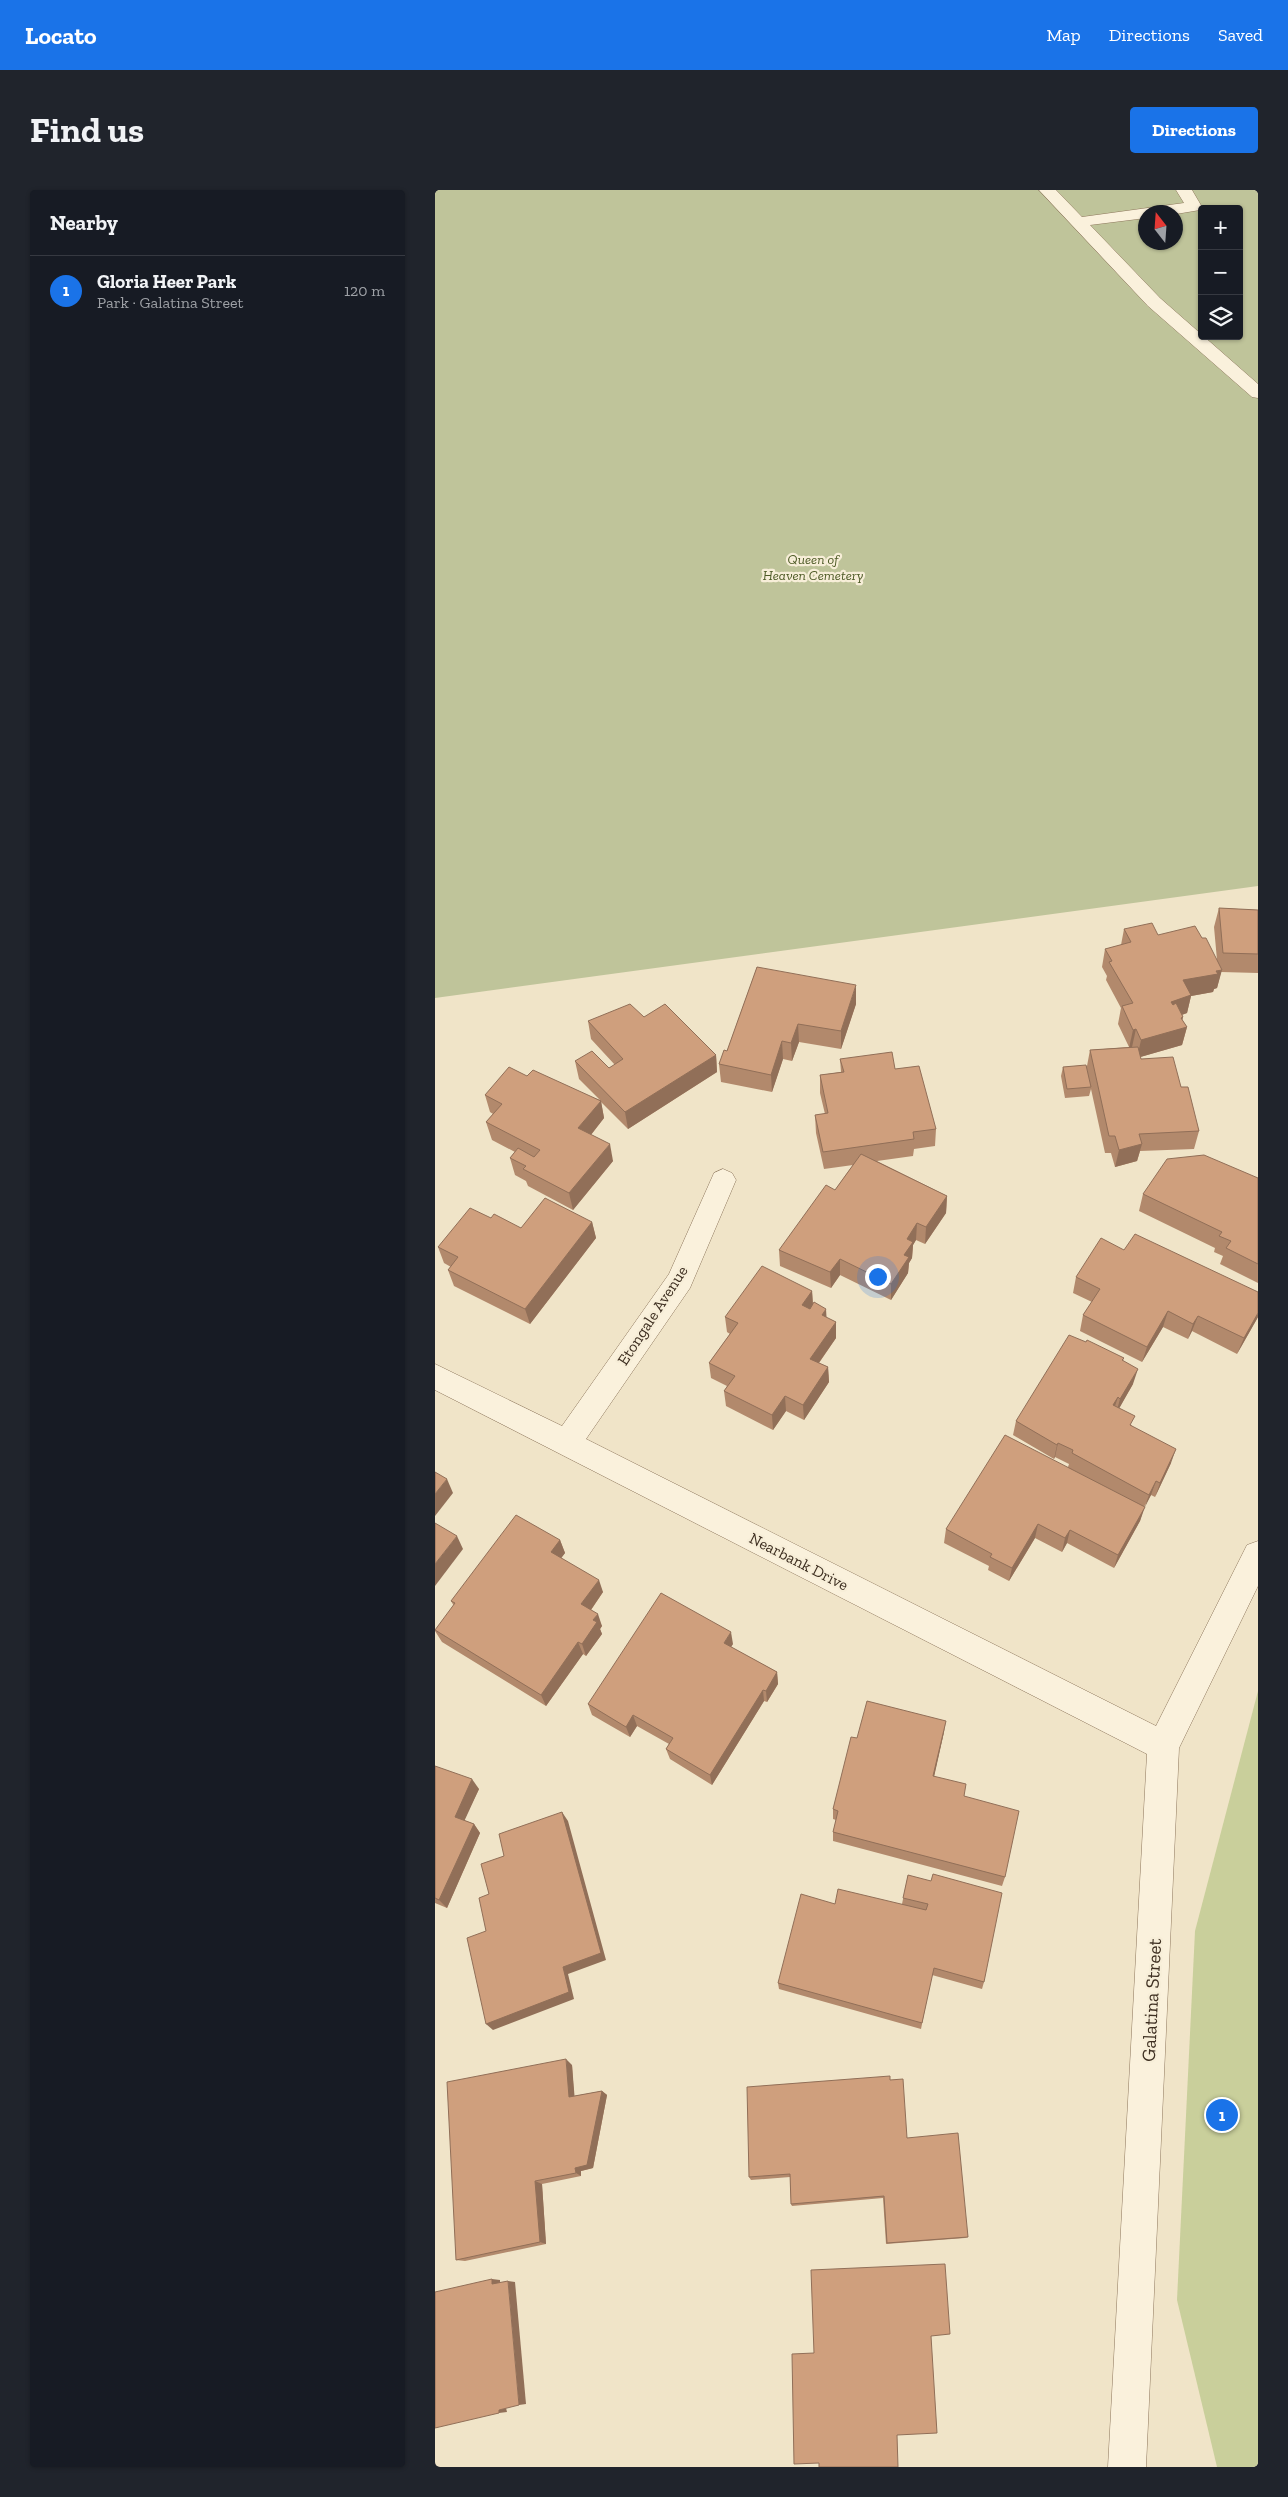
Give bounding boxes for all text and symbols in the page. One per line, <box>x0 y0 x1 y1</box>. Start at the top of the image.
text: Locato <box>25 21 97 50</box>
text: Map <box>1046 24 1081 46</box>
text: Directions <box>1109 24 1190 46</box>
text: Saved <box>1218 24 1263 46</box>
button: Directions <box>1130 107 1258 153</box>
text: Find us <box>30 109 144 151</box>
north arrow <box>1138 205 1183 250</box>
map controls <box>1198 205 1243 340</box>
button: + <box>1198 205 1243 250</box>
text: Nearby <box>50 210 118 235</box>
button: − <box>1198 250 1243 295</box>
text: Gloria Heer Park <box>97 270 236 293</box>
text: 1 <box>63 281 69 300</box>
text: 120 m <box>344 281 385 300</box>
text: Park · Galatina Street <box>97 293 243 312</box>
button: layers <box>1198 295 1243 340</box>
park label: Queen of Heaven Cemetery <box>763 551 864 584</box>
street label: Etongale Avenue <box>613 1262 692 1369</box>
your location <box>865 1264 891 1290</box>
street label: Nearbank Drive <box>746 1528 851 1595</box>
street label: Galatina Street <box>1137 1938 1166 2062</box>
pin: 1 <box>1206 2096 1238 2134</box>

